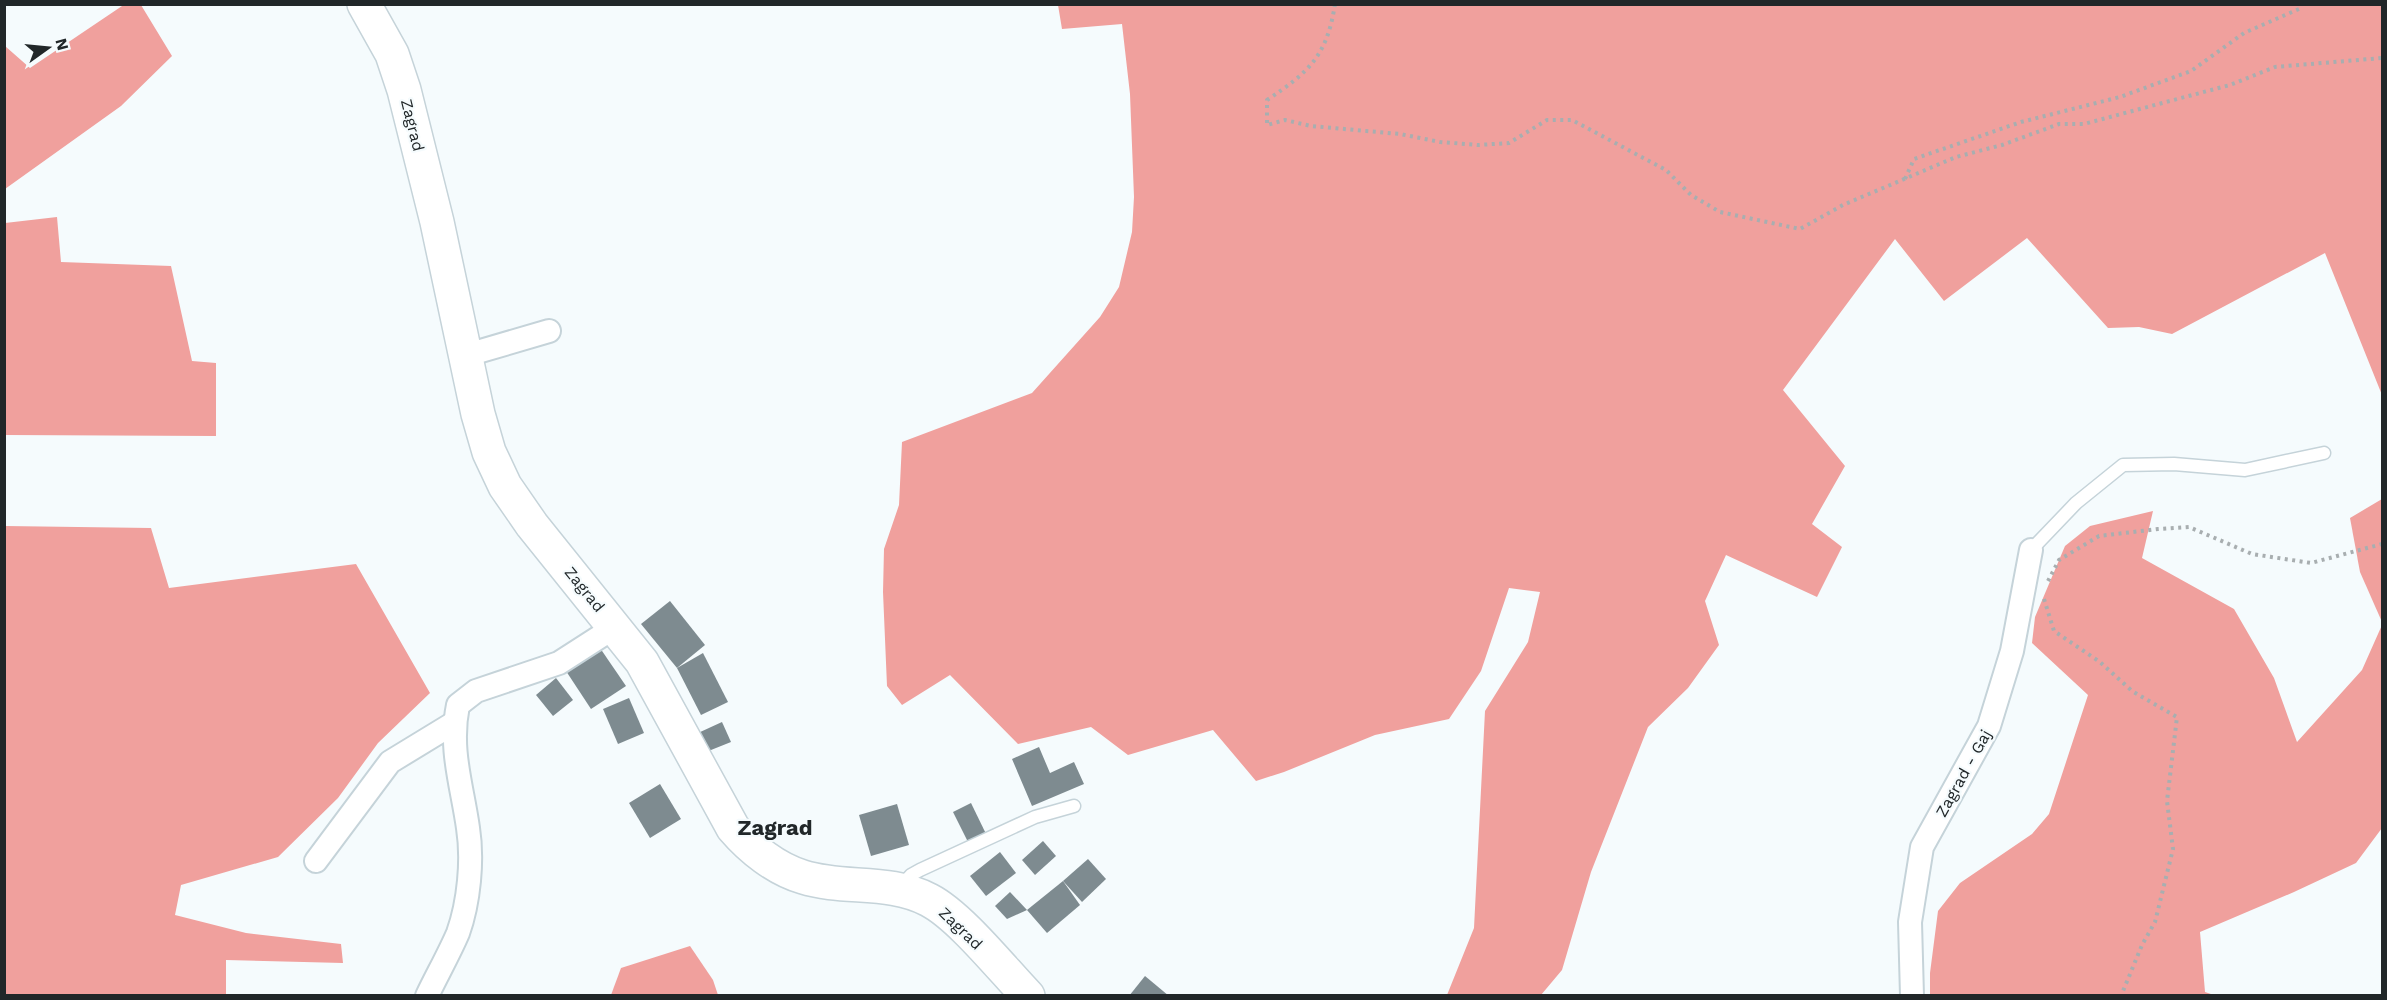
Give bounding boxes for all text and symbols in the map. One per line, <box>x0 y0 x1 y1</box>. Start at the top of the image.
north arrow <box>18 18 78 78</box>
text: N <box>51 36 73 52</box>
street label: Zagrad <box>397 97 428 153</box>
street label: Zagrad <box>561 563 609 616</box>
street label: Zagrad - Gaj <box>1932 726 1995 820</box>
district label: Zagrad <box>738 815 812 840</box>
street label: Zagrad <box>935 903 986 954</box>

